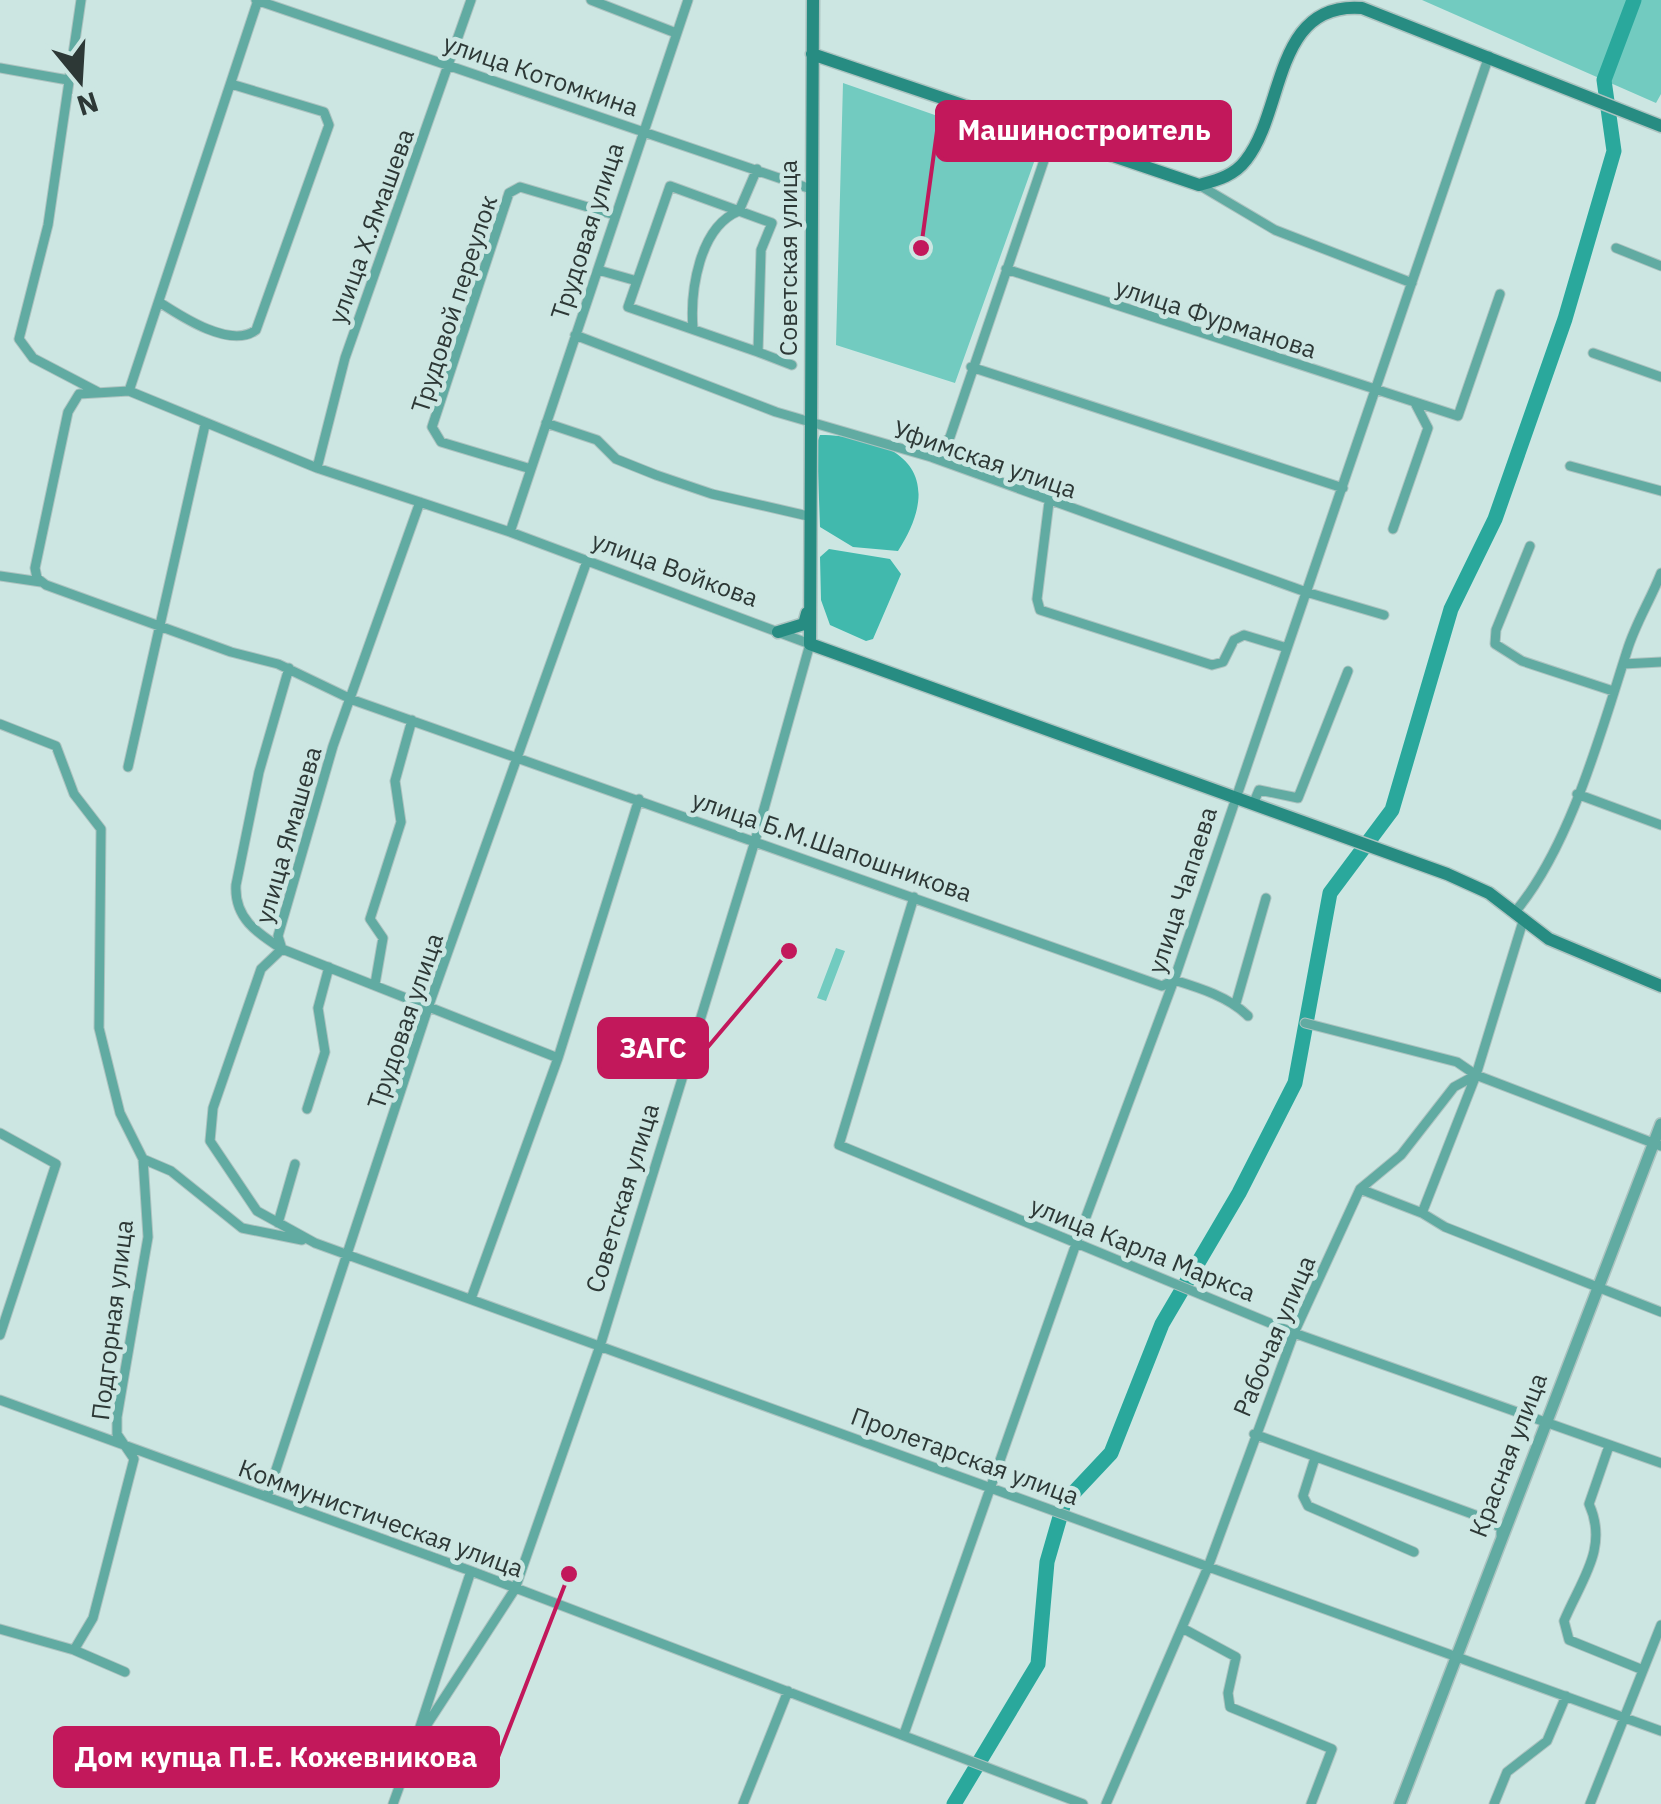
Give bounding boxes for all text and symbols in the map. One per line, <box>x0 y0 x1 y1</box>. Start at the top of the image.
street label: улица Котомкина <box>439 26 643 123</box>
north arrow <box>30 30 130 130</box>
text: N <box>73 84 103 125</box>
callout: Машиностроитель <box>937 102 1230 160</box>
text: Машиностроитель <box>957 111 1211 148</box>
street label: улица Х.Ямашева <box>320 124 421 328</box>
street label: Трудовая улица <box>542 138 631 324</box>
street label: Советская улица <box>771 160 804 356</box>
street label: Трудовой переулок <box>403 191 504 417</box>
street label: улица Фурманова <box>1111 269 1321 366</box>
street label: Уфимская улица <box>889 412 1081 505</box>
street label: улица Войкова <box>587 523 763 614</box>
street label: улица Ямашева <box>246 742 329 927</box>
street label: улица Б.М.Шапошникова <box>688 782 977 909</box>
street label: улица Чапаева <box>1139 802 1224 977</box>
street label: Трудовая улица <box>359 928 450 1113</box>
callout: ЗАГС <box>599 1019 707 1077</box>
text: ЗАГС <box>619 1029 687 1066</box>
street label: Советская улица <box>577 1099 666 1297</box>
street label: улица Карла Маркса <box>1026 1188 1261 1309</box>
street label: Подгорная улица <box>83 1218 140 1422</box>
street label: Рабочая улица <box>1225 1250 1322 1421</box>
street label: Красная улица <box>1461 1368 1554 1542</box>
street label: Пролетарская улица <box>847 1399 1084 1512</box>
street label: Коммунистическая улица <box>234 1451 528 1584</box>
callout: Дом купца П.Е. Кожевникова <box>55 1728 498 1786</box>
text: Дом купца П.Е. Кожевникова <box>75 1738 477 1775</box>

